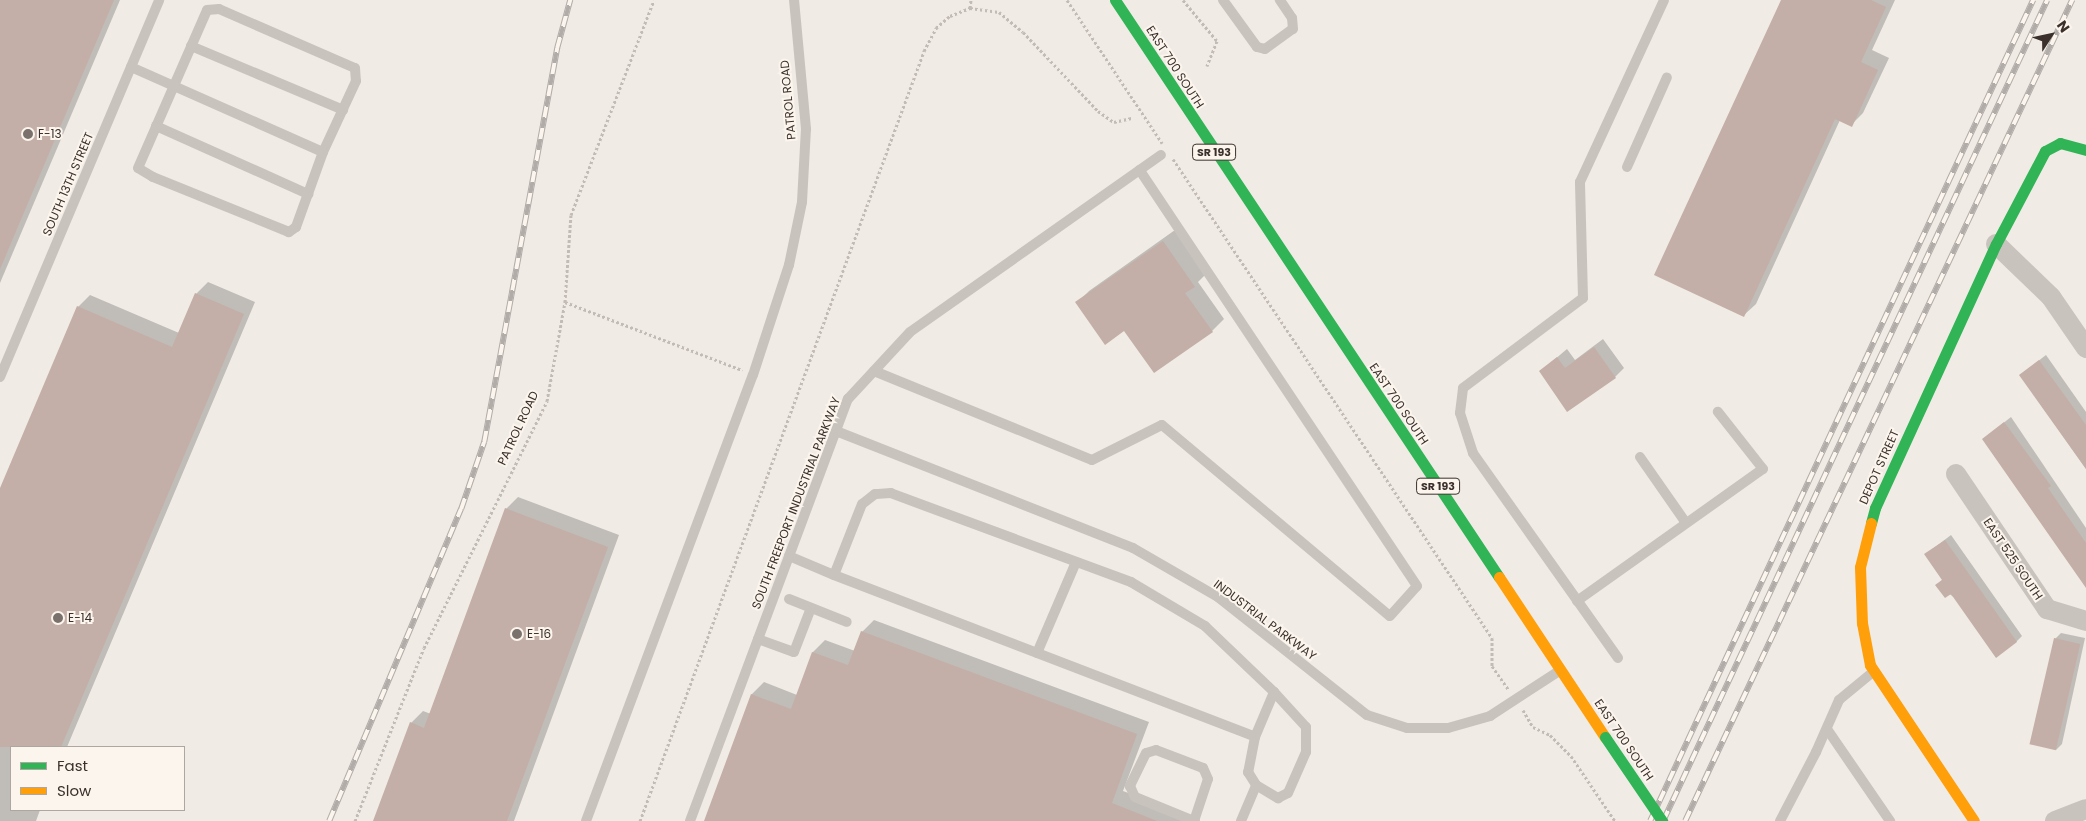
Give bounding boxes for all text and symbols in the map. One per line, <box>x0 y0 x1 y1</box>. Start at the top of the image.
north arrow <box>2026 10 2076 60</box>
text: N <box>2052 16 2074 36</box>
street label: EAST 700 SOUTH <box>1143 23 1207 111</box>
street label: PATROL ROAD <box>777 60 799 140</box>
place label: F-13 <box>38 127 62 141</box>
marker: F-13 <box>22 128 34 140</box>
street label: SOUTH 13TH STREET <box>40 130 96 238</box>
road number: SR 193 <box>1192 144 1236 160</box>
street label: EAST 700 SOUTH <box>1366 361 1432 447</box>
street label: PATROL ROAD <box>495 389 541 467</box>
street label: SOUTH FREEPORT INDUSTRIAL PARKWAY <box>749 395 843 611</box>
street label: DEPOT STREET <box>1856 427 1902 507</box>
road number: SR 193 <box>1416 478 1460 494</box>
street label: EAST 525 SOUTH <box>1980 515 2046 603</box>
street label: INDUSTRIAL PARKWAY <box>1211 577 1319 663</box>
place label: E-14 <box>68 611 92 625</box>
marker: E-14 <box>52 612 64 624</box>
place label: E-16 <box>527 627 551 641</box>
marker: E-16 <box>511 628 523 640</box>
street label: EAST 700 SOUTH <box>1591 697 1657 783</box>
legend <box>10 746 185 811</box>
text: Fast <box>57 755 88 776</box>
text: Slow <box>57 780 91 801</box>

